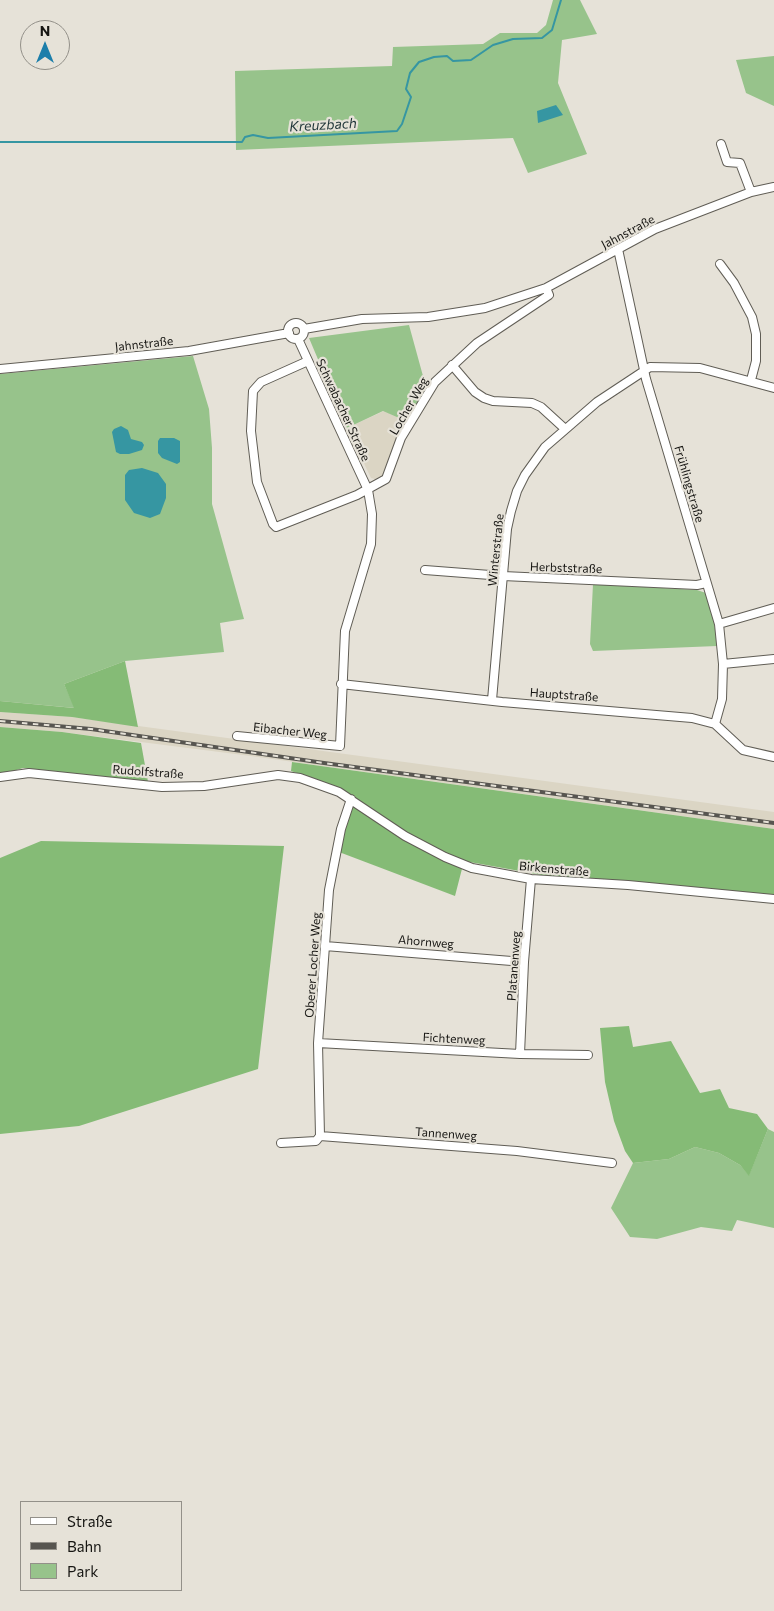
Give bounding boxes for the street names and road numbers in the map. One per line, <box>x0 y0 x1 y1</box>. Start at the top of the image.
street label: Jahnstraße <box>599 212 657 252</box>
street label: Jahnstraße <box>114 334 174 354</box>
street label: Schwabacher Straße <box>313 356 373 464</box>
street label: Locher Weg <box>387 374 431 438</box>
street label: Frühlingstraße <box>671 444 707 524</box>
street label: Winterstraße <box>485 513 507 587</box>
street label: Herbststraße <box>530 560 602 576</box>
street label: Hauptstraße <box>529 685 599 705</box>
street label: Eibacher Weg <box>252 720 328 742</box>
street label: Rudolfstraße <box>112 762 184 782</box>
street label: Birkenstraße <box>519 859 589 879</box>
street label: Oberer Locher Weg <box>302 912 324 1018</box>
street label: Platanenweg <box>504 930 524 1002</box>
street label: Ahornweg <box>397 932 455 952</box>
street label: Fichtenweg <box>422 1030 486 1048</box>
street label: Tannenweg <box>415 1125 477 1143</box>

